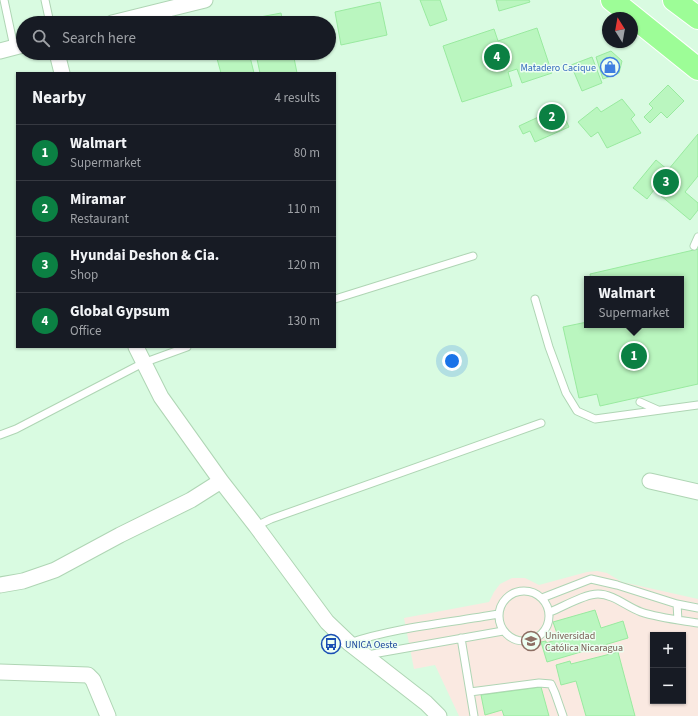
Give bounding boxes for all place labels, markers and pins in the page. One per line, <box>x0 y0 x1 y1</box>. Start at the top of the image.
pin: 4 <box>484 42 510 72</box>
shop icon: Matadero Cacique <box>599 56 621 78</box>
place label: Matadero Cacique <box>521 61 596 75</box>
pin: 2 <box>539 102 565 132</box>
pin: 3 <box>653 167 679 197</box>
pin: 1 <box>621 341 647 371</box>
place label: Universidad Católica Nicaragua <box>545 629 623 655</box>
school or university icon: Universidad Católica Nicaragua <box>520 630 542 652</box>
bus stop icon: UNICA Oeste <box>320 633 342 655</box>
place label: UNICA Oeste <box>345 638 398 652</box>

